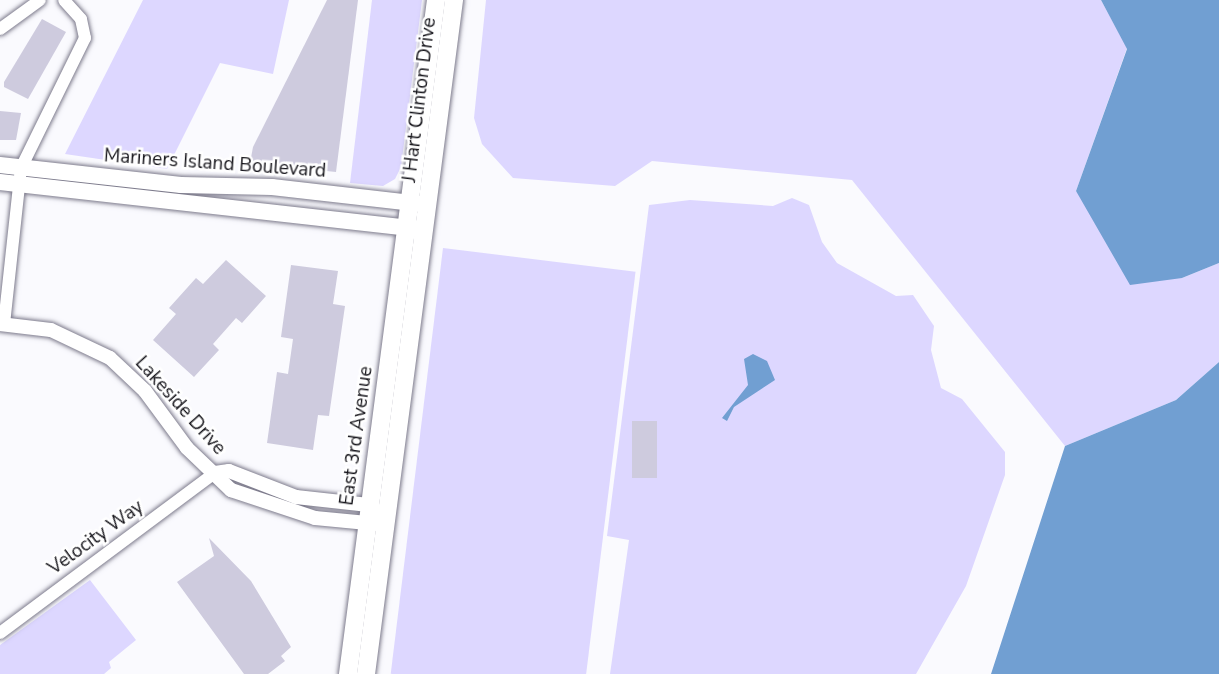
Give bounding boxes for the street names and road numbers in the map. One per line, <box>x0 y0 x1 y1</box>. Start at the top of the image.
street label: J Hart Clinton Drive <box>399 16 441 184</box>
street label: Mariners Island Boulevard <box>103 145 327 183</box>
street label: Lakeside Drive <box>130 352 230 460</box>
street label: East 3rd Avenue <box>336 365 378 507</box>
street label: Velocity Way <box>44 496 148 580</box>

